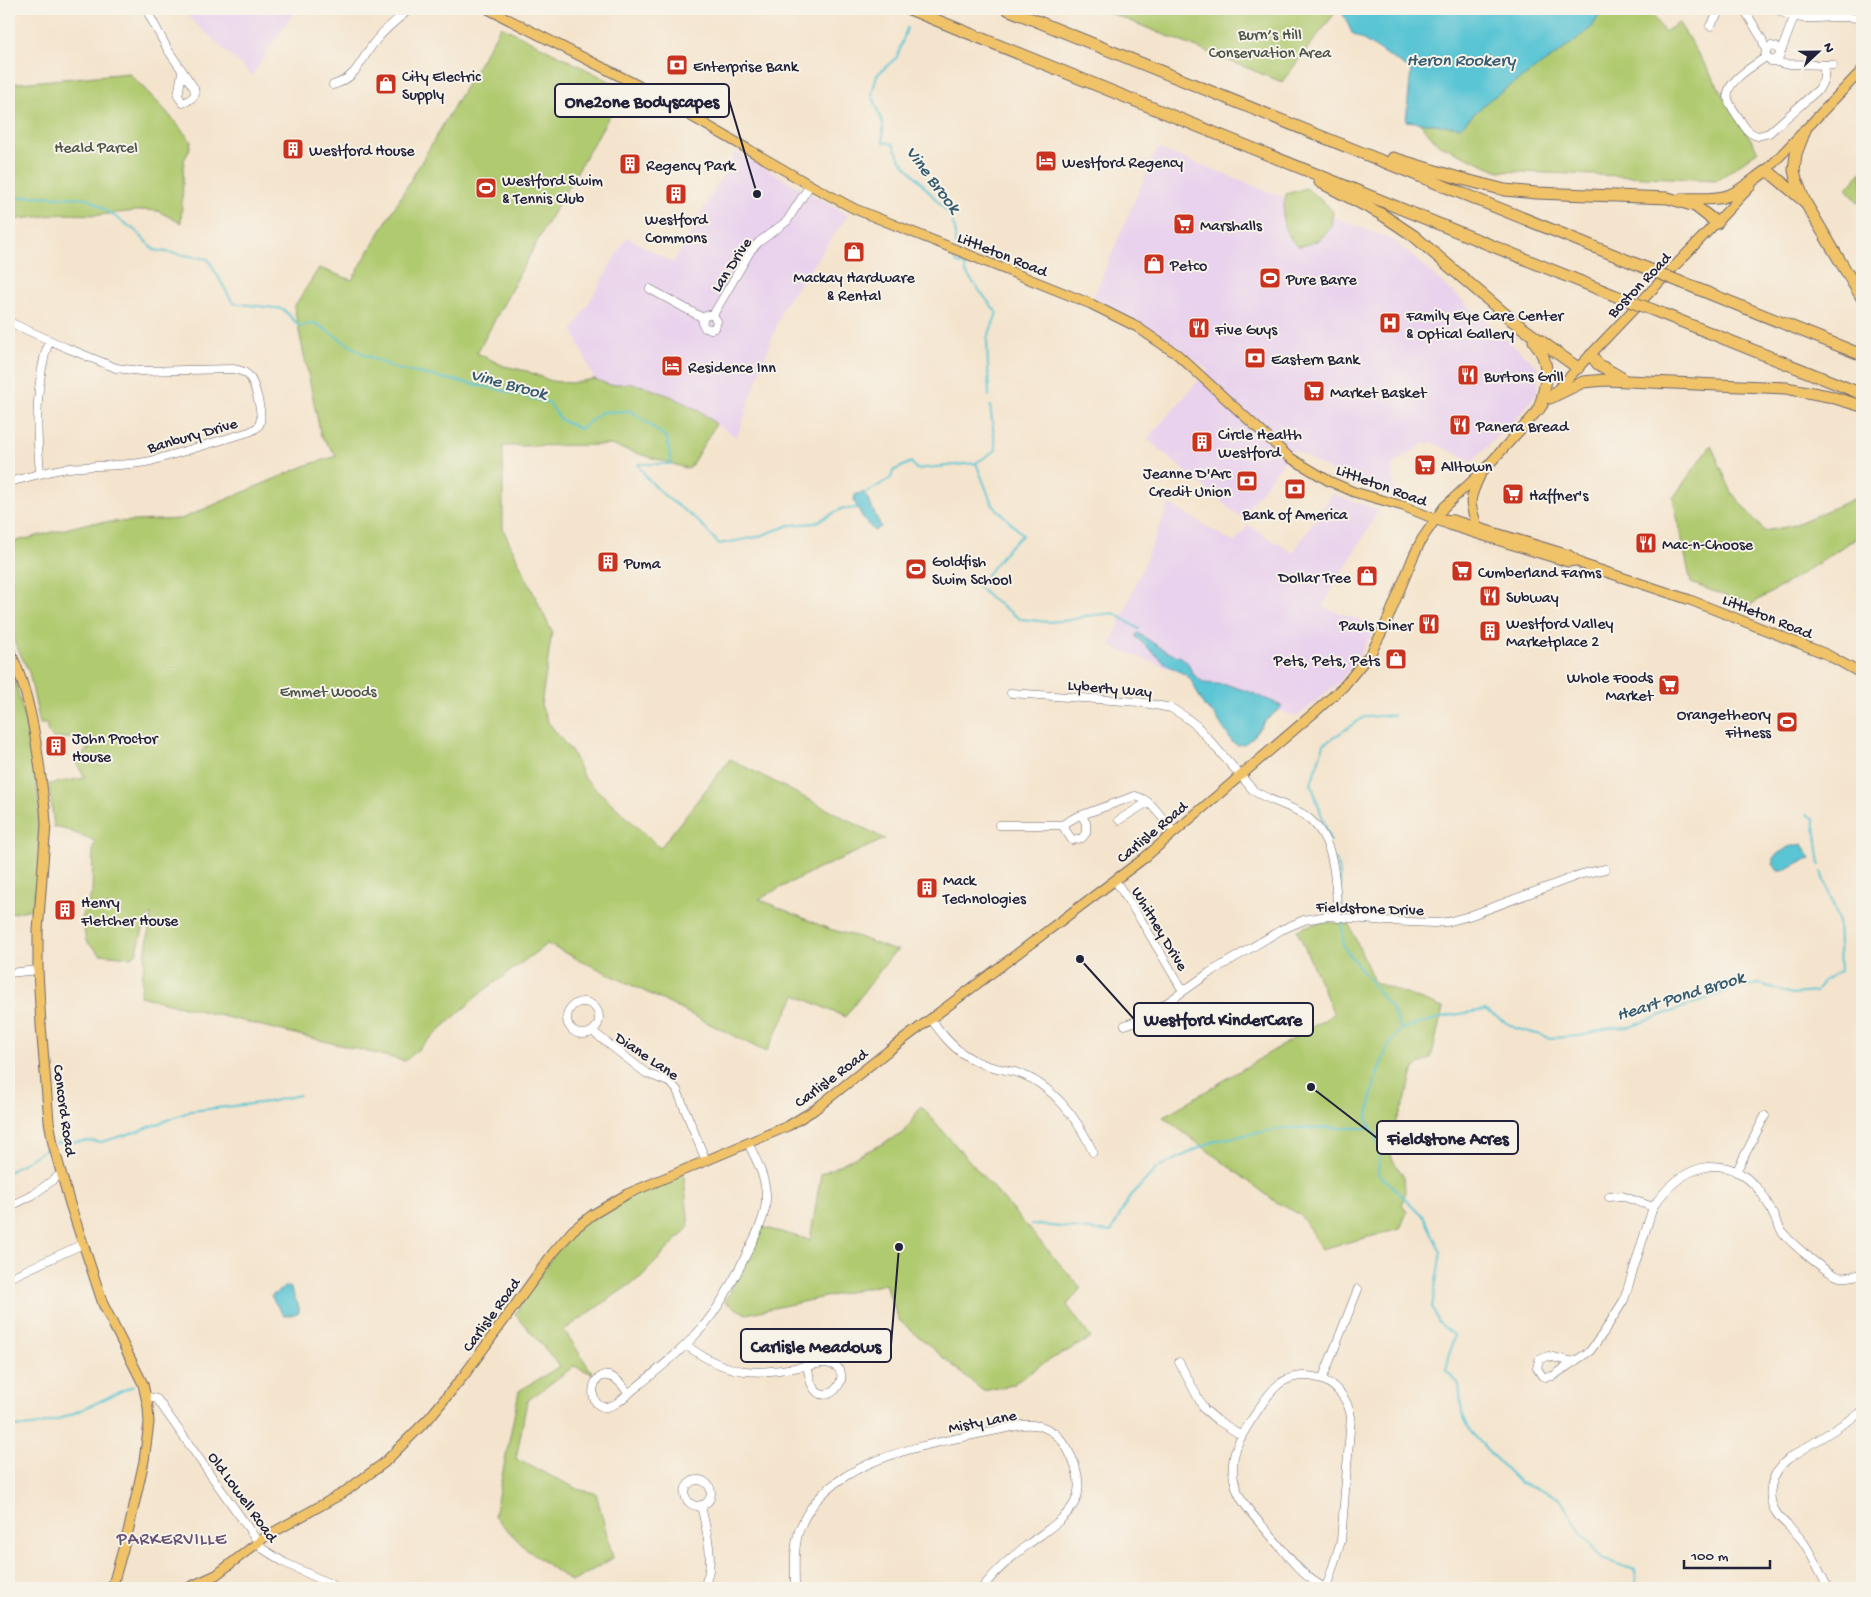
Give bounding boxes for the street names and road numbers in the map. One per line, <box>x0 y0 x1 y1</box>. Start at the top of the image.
street label: Littleton Road <box>954 230 1051 284</box>
street label: Lan Drive <box>708 235 758 297</box>
street label: Boston Road <box>1604 249 1677 324</box>
street label: Banbury Drive <box>145 415 241 460</box>
street label: Littleton Road <box>1333 462 1430 513</box>
street label: Littleton Road <box>1719 592 1816 646</box>
street label: Lyberty Way <box>1067 677 1153 704</box>
street label: Carlisle Road <box>1114 798 1194 869</box>
street label: Whitney Drive <box>1125 884 1191 976</box>
street label: Fieldstone Drive <box>1315 899 1425 922</box>
street label: Diane Lane <box>610 1029 682 1087</box>
street label: Carlisle Road <box>792 1045 874 1113</box>
street label: Concord Road <box>47 1064 79 1159</box>
street label: Carlisle Road <box>460 1274 527 1357</box>
street label: Misty Lane <box>947 1407 1019 1439</box>
street label: Old Lowell Road <box>202 1449 281 1548</box>

